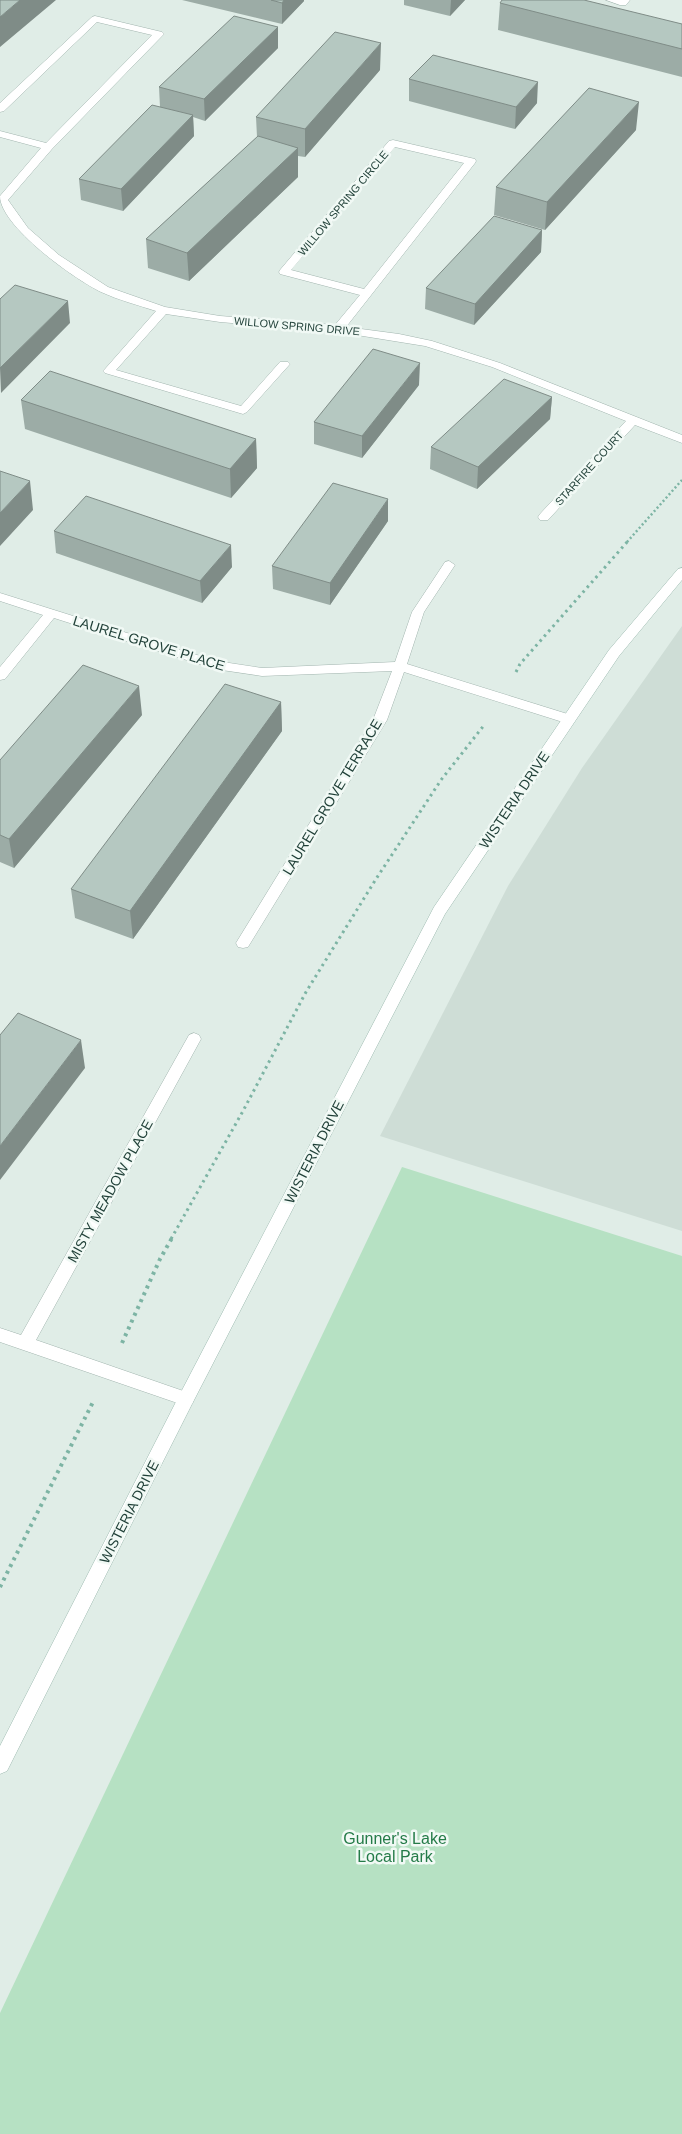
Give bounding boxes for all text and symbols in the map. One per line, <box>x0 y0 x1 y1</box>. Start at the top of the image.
street label: WILLOW SPRING CIRCLE <box>296 148 390 258</box>
street label: WILLOW SPRING DRIVE <box>233 315 361 337</box>
street label: STARFIRE COURT <box>553 428 626 508</box>
street label: LAUREL GROVE PLACE <box>71 612 227 674</box>
street label: LAUREL GROVE TERRACE <box>279 716 385 878</box>
street label: WISTERIA DRIVE <box>476 748 552 852</box>
street label: WISTERIA DRIVE <box>281 1098 347 1206</box>
street label: MISTY MEADOW PLACE <box>64 1117 156 1265</box>
street label: WISTERIA DRIVE <box>96 1458 162 1566</box>
park label: Gunner's Lake Local Park <box>343 1830 447 1865</box>

